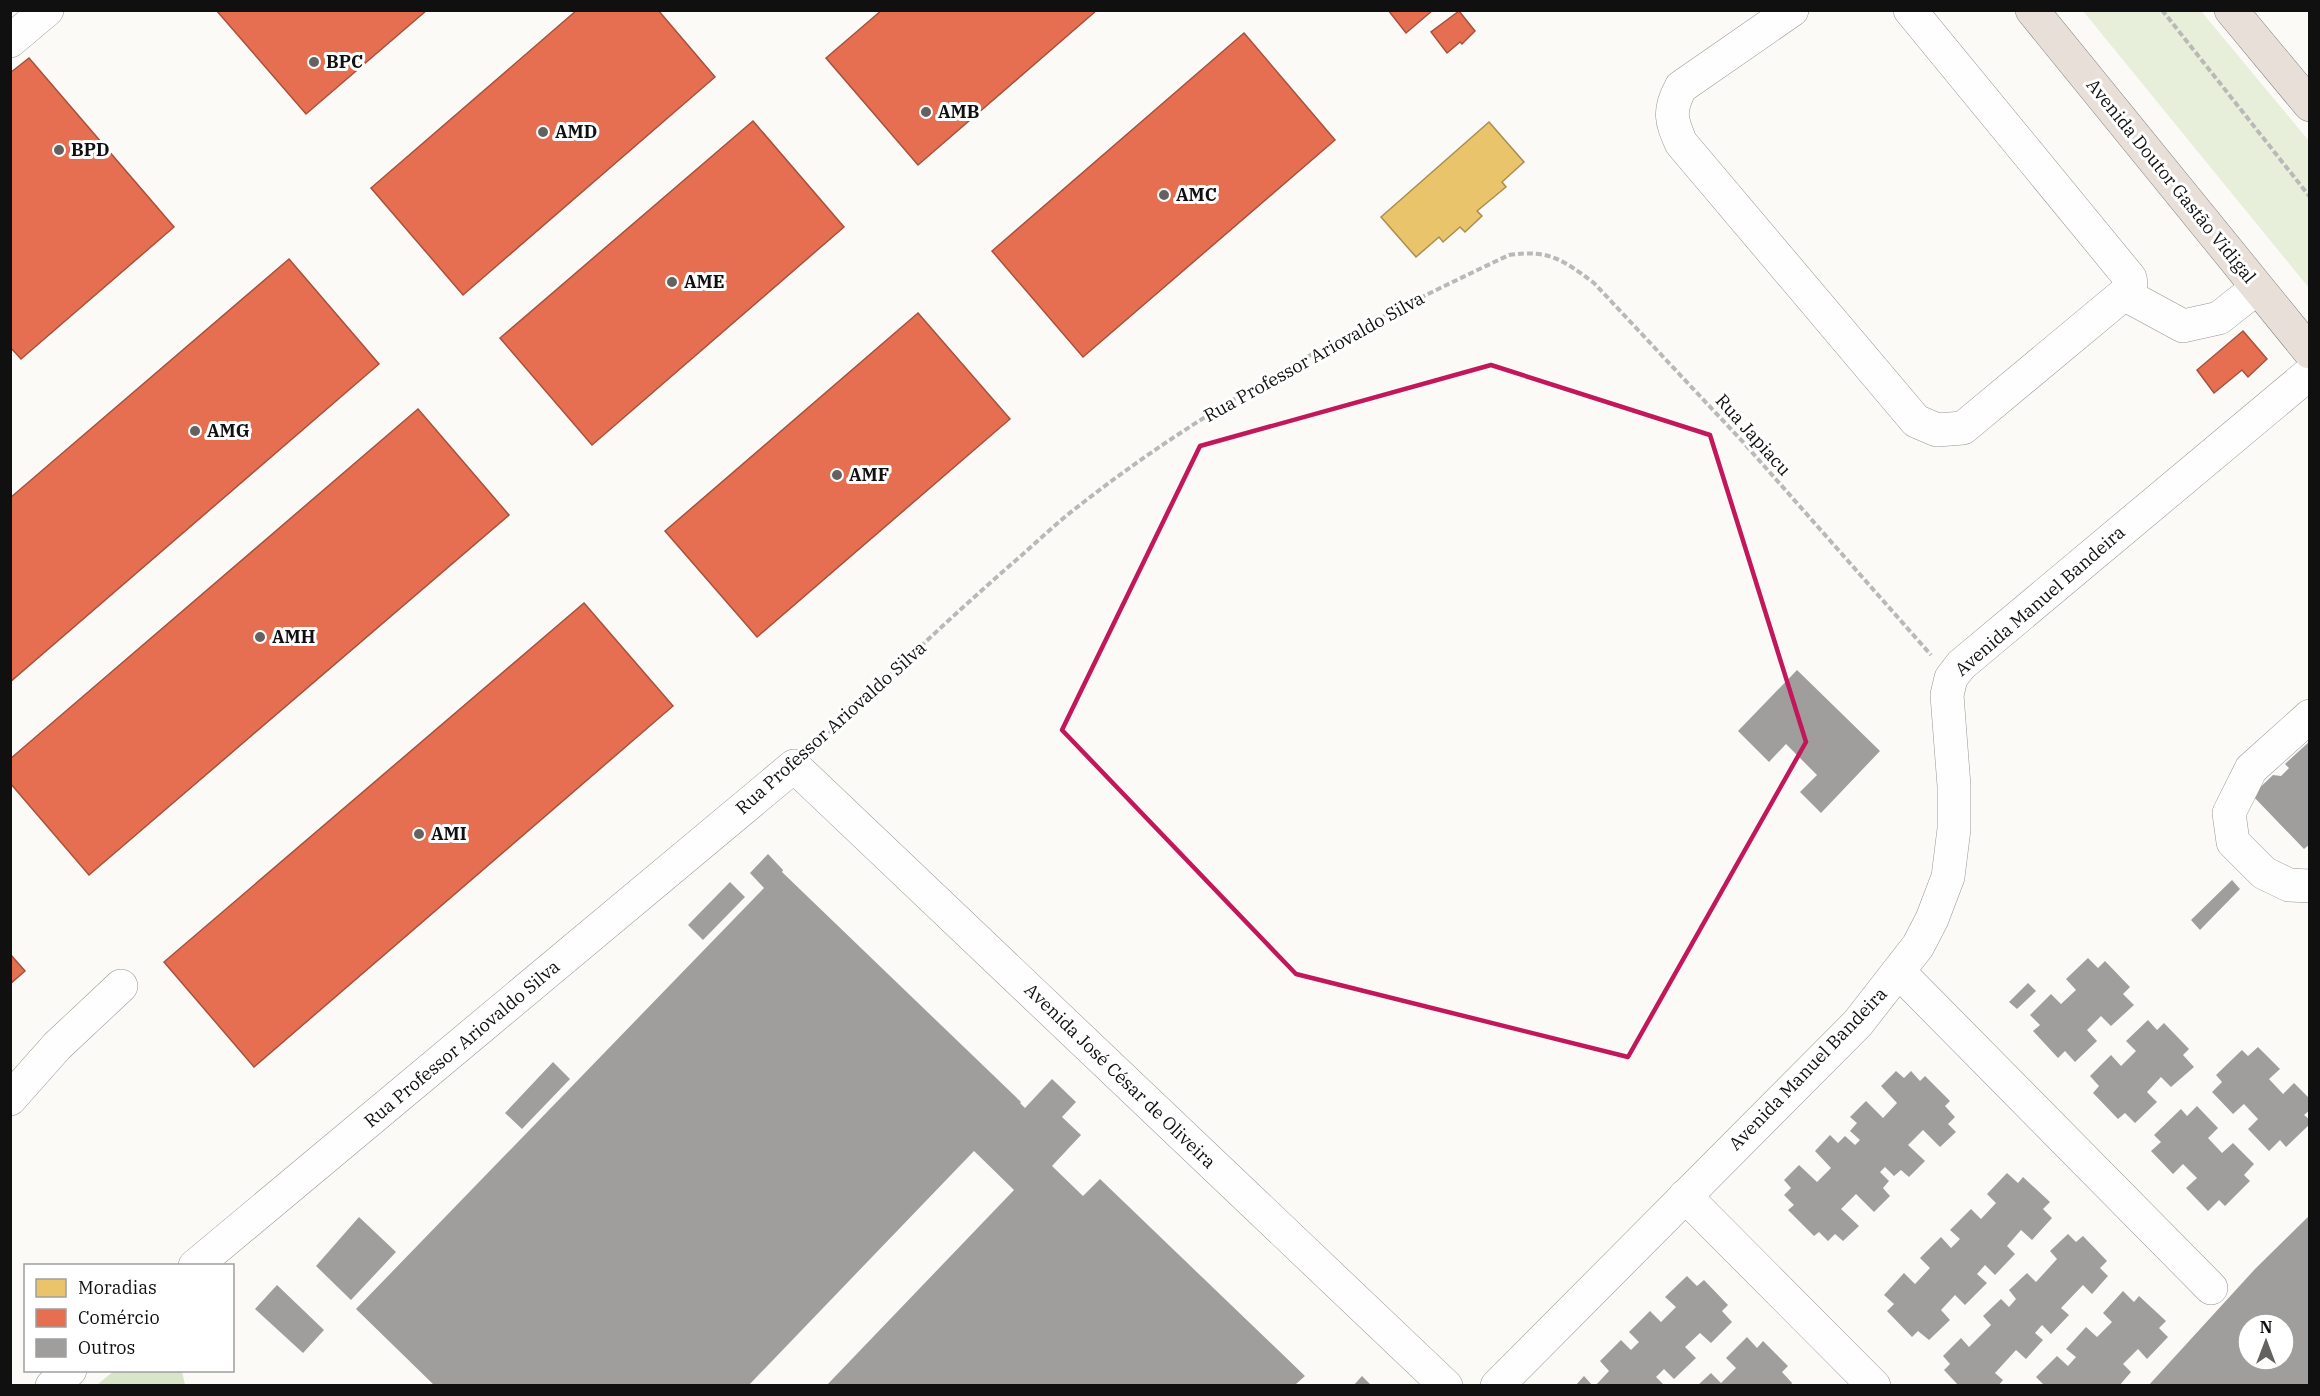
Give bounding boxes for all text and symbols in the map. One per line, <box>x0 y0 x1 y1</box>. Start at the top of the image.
place label: BPC <box>326 50 363 73</box>
marker: BPC <box>307 55 321 69</box>
street label: Avenida Doutor Gastão Vidigal <box>2082 74 2261 288</box>
place label: AMB <box>938 100 979 123</box>
marker: AMB <box>919 105 933 119</box>
place label: AMD <box>555 120 597 143</box>
marker: AMD <box>536 125 550 139</box>
place label: BPD <box>71 138 110 161</box>
marker: BPD <box>52 143 66 157</box>
place label: AMC <box>1176 183 1217 206</box>
marker: AMC <box>1157 188 1171 202</box>
place label: AME <box>684 270 725 293</box>
marker: AME <box>665 275 679 289</box>
street label: Rua Professor Ariovaldo Silva <box>1200 286 1428 427</box>
street label: Rua Japiacu <box>1711 389 1796 480</box>
place label: AMG <box>207 419 250 442</box>
marker: AMG <box>188 424 202 438</box>
place label: AMF <box>849 463 889 486</box>
marker: AMF <box>830 468 844 482</box>
street label: Avenida Manuel Bandeira <box>1950 520 2130 681</box>
place label: AMH <box>272 625 315 648</box>
marker: AMH <box>253 630 267 644</box>
street label: Rua Professor Ariovaldo Silva <box>731 636 931 819</box>
place label: AMI <box>431 822 467 845</box>
marker: AMI <box>412 827 426 841</box>
street label: Rua Professor Ariovaldo Silva <box>359 955 564 1132</box>
street label: Avenida José César de Oliveira <box>1020 978 1221 1173</box>
street label: Avenida Manuel Bandeira <box>1724 982 1892 1155</box>
legend <box>24 1264 234 1372</box>
text: Moradias <box>78 1276 157 1299</box>
text: Comércio <box>78 1306 160 1329</box>
north arrow <box>2236 1312 2296 1372</box>
text: N <box>2260 1317 2272 1337</box>
text: Outros <box>78 1336 135 1359</box>

